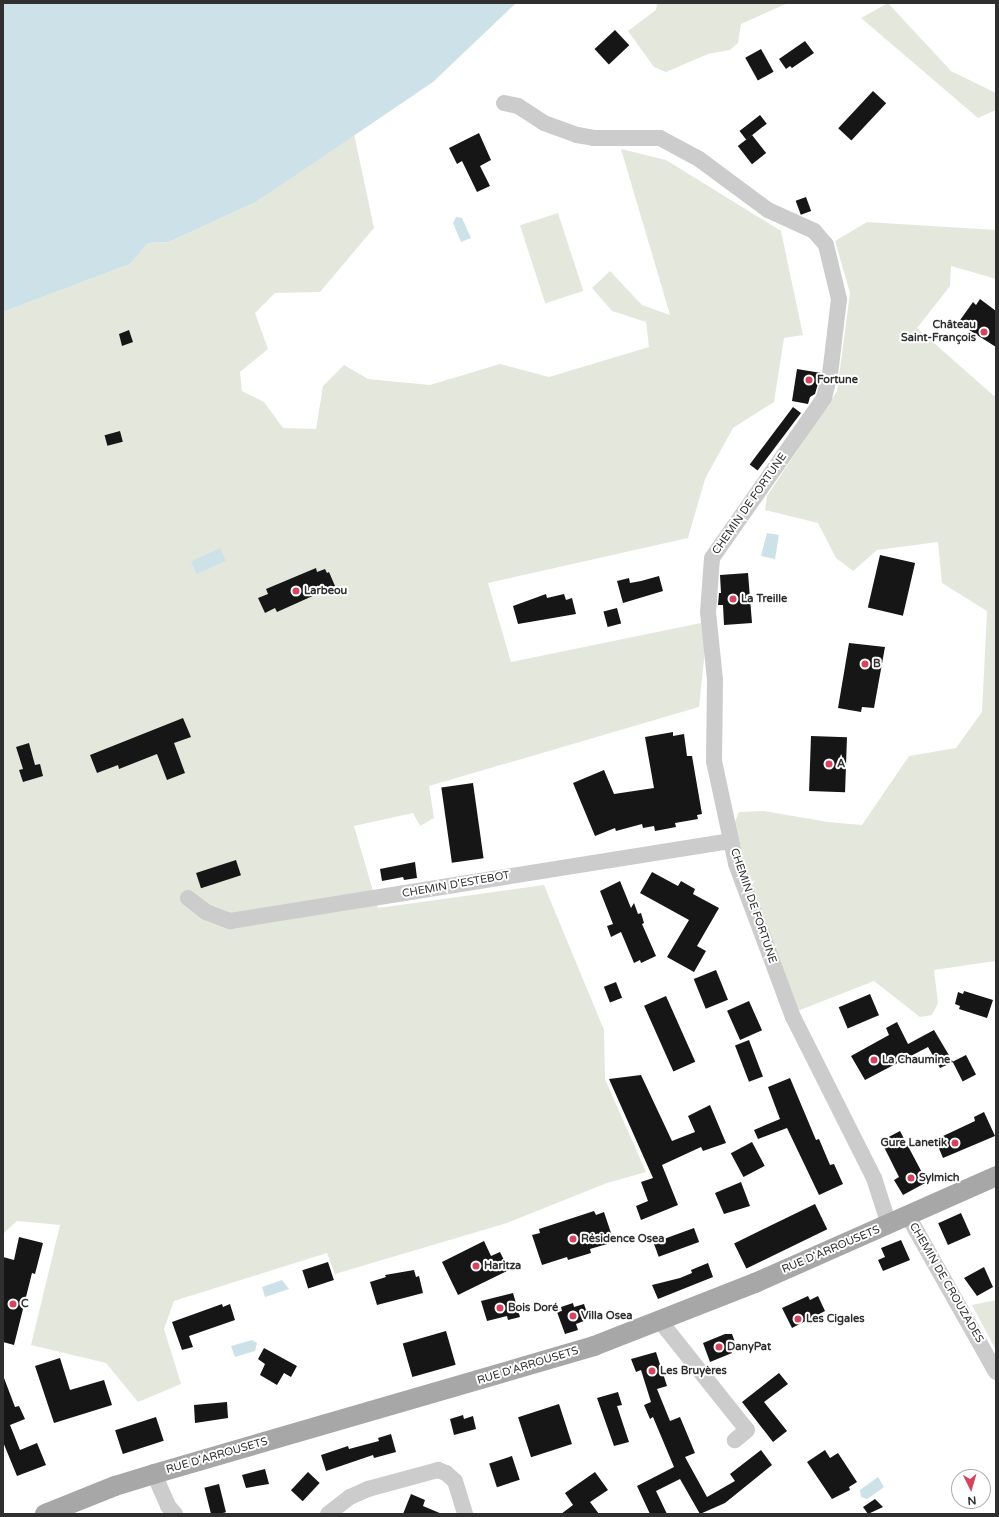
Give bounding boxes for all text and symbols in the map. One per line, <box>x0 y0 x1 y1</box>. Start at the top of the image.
place label: Château Saint-François <box>901 319 976 345</box>
marker: Château Saint-François <box>979 327 989 337</box>
place label: Fortune <box>817 373 858 387</box>
marker: Fortune <box>804 375 814 385</box>
street label: CHEMIN DE FORTUNE <box>710 451 790 557</box>
place label: Larbeou <box>304 584 347 598</box>
marker: Larbeou <box>291 586 301 596</box>
place label: La Treille <box>741 592 787 606</box>
marker: La Treille <box>728 594 738 604</box>
place label: B <box>873 657 881 671</box>
marker: B <box>860 659 870 669</box>
place label: A <box>837 757 845 771</box>
marker: A <box>824 759 834 769</box>
street label: CHEMIN DE FORTUNE <box>727 847 779 965</box>
street label: CHEMIN D'ESTEBOT <box>401 869 511 901</box>
place label: La Chaumine <box>882 1053 950 1067</box>
marker: La Chaumine <box>869 1055 879 1065</box>
place label: Gure Lanetik <box>880 1136 947 1150</box>
marker: Gure Lanetik <box>950 1138 960 1148</box>
place label: Sylmich <box>919 1171 959 1185</box>
marker: Sylmich <box>906 1173 916 1183</box>
street label: CHEMIN DE CROUZADES <box>906 1221 986 1345</box>
street label: RUE D'ARROUSETS <box>780 1223 882 1277</box>
place label: Résidence Osea <box>581 1232 664 1246</box>
marker: Résidence Osea <box>568 1234 578 1244</box>
place label: Haritza <box>484 1259 521 1273</box>
marker: Haritza <box>471 1261 481 1271</box>
place label: C <box>21 1297 29 1311</box>
marker: C <box>8 1299 18 1309</box>
place label: Bois Doré <box>508 1301 558 1315</box>
marker: Bois Doré <box>495 1303 505 1313</box>
place label: Villa Osea <box>581 1309 632 1323</box>
marker: Villa Osea <box>568 1311 578 1321</box>
place label: Les Cigales <box>806 1312 864 1326</box>
marker: Les Cigales <box>793 1314 803 1324</box>
place label: DanyPat <box>727 1340 771 1354</box>
marker: DanyPat <box>714 1342 724 1352</box>
street label: RUE D'ARROUSETS <box>476 1344 580 1388</box>
place label: Les Bruyères <box>660 1364 727 1378</box>
marker: Les Bruyères <box>647 1366 657 1376</box>
street label: RUE D'ARROUSETS <box>165 1435 269 1477</box>
north arrow <box>951 1469 991 1509</box>
text: N <box>967 1494 977 1507</box>

